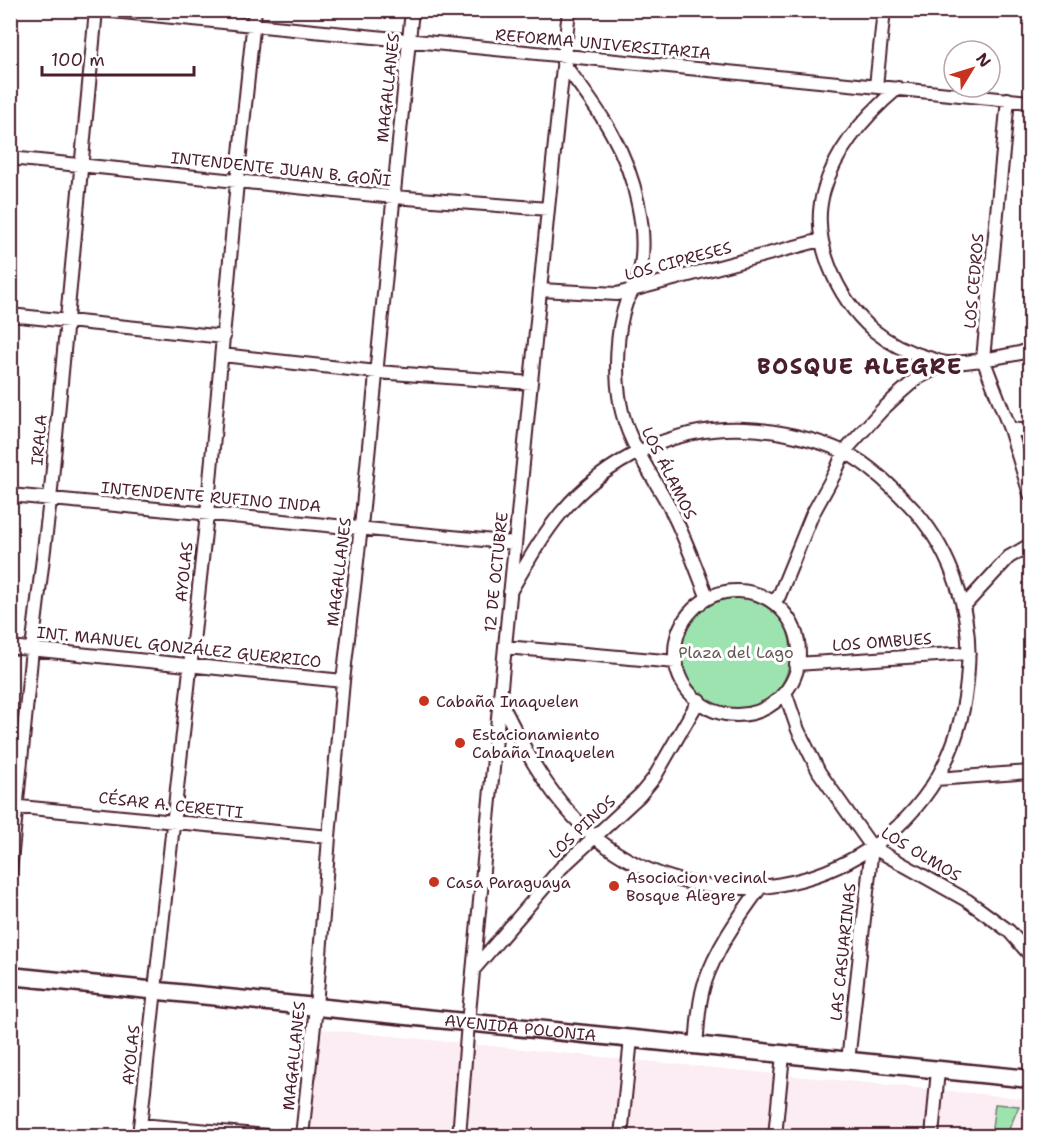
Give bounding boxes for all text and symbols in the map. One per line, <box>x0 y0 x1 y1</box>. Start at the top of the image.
street label: REFORMA UNIVERSITARIA <box>494 24 712 64</box>
street label: MAGALLANES <box>372 32 404 144</box>
scale bar <box>42 39 194 77</box>
north arrow <box>942 39 1002 99</box>
text: 100 m <box>51 48 105 72</box>
text: N <box>971 49 996 72</box>
street label: INTENDENTE JUAN B. GOÑI <box>170 146 393 191</box>
street label: LOS CEDROS <box>959 232 989 329</box>
street label: LOS CIPRESES <box>622 237 734 285</box>
district label: BOSQUE ALEGRE <box>757 352 963 381</box>
street label: IRALA <box>26 414 52 466</box>
street label: LOS ÁLAMOS <box>637 423 701 523</box>
street label: INTENDENTE RUFINO INDA <box>100 477 322 517</box>
street label: 12 DE OCTUBRE <box>479 511 513 633</box>
street label: MAGALLANES <box>322 516 356 628</box>
street label: AYOLAS <box>170 541 198 603</box>
street label: INT. MANUEL GONZÁLEZ GUERRICO <box>36 622 322 672</box>
street label: LOS OMBUES <box>831 628 933 656</box>
park label: Plaza del Lago <box>678 642 794 663</box>
place label: Cabaña Inaquelen <box>436 691 579 712</box>
marker: Cabaña Inaquelen <box>417 694 431 708</box>
place label: Estacionamiento Cabaña Inaquelen <box>472 724 615 763</box>
marker: Estacionamiento Cabaña Inaquelen <box>453 736 467 750</box>
street label: CÉSAR A. CERETTI <box>98 787 245 823</box>
street label: LOS PINOS <box>544 791 620 863</box>
street label: LOS OLMOS <box>877 822 965 886</box>
place label: Asociacion vecinal Bosque Alegre <box>626 867 767 906</box>
place label: Casa Paraguaya <box>446 872 571 893</box>
marker: Casa Paraguaya <box>427 875 441 889</box>
marker: Asociacion vecinal Bosque Alegre <box>607 879 621 893</box>
street label: LAS CASUARINAS <box>825 882 861 1022</box>
street label: MAGALLANES <box>278 1000 310 1112</box>
street label: AVENIDA POLONIA <box>444 1009 597 1046</box>
street label: AYOLAS <box>117 1024 145 1086</box>

